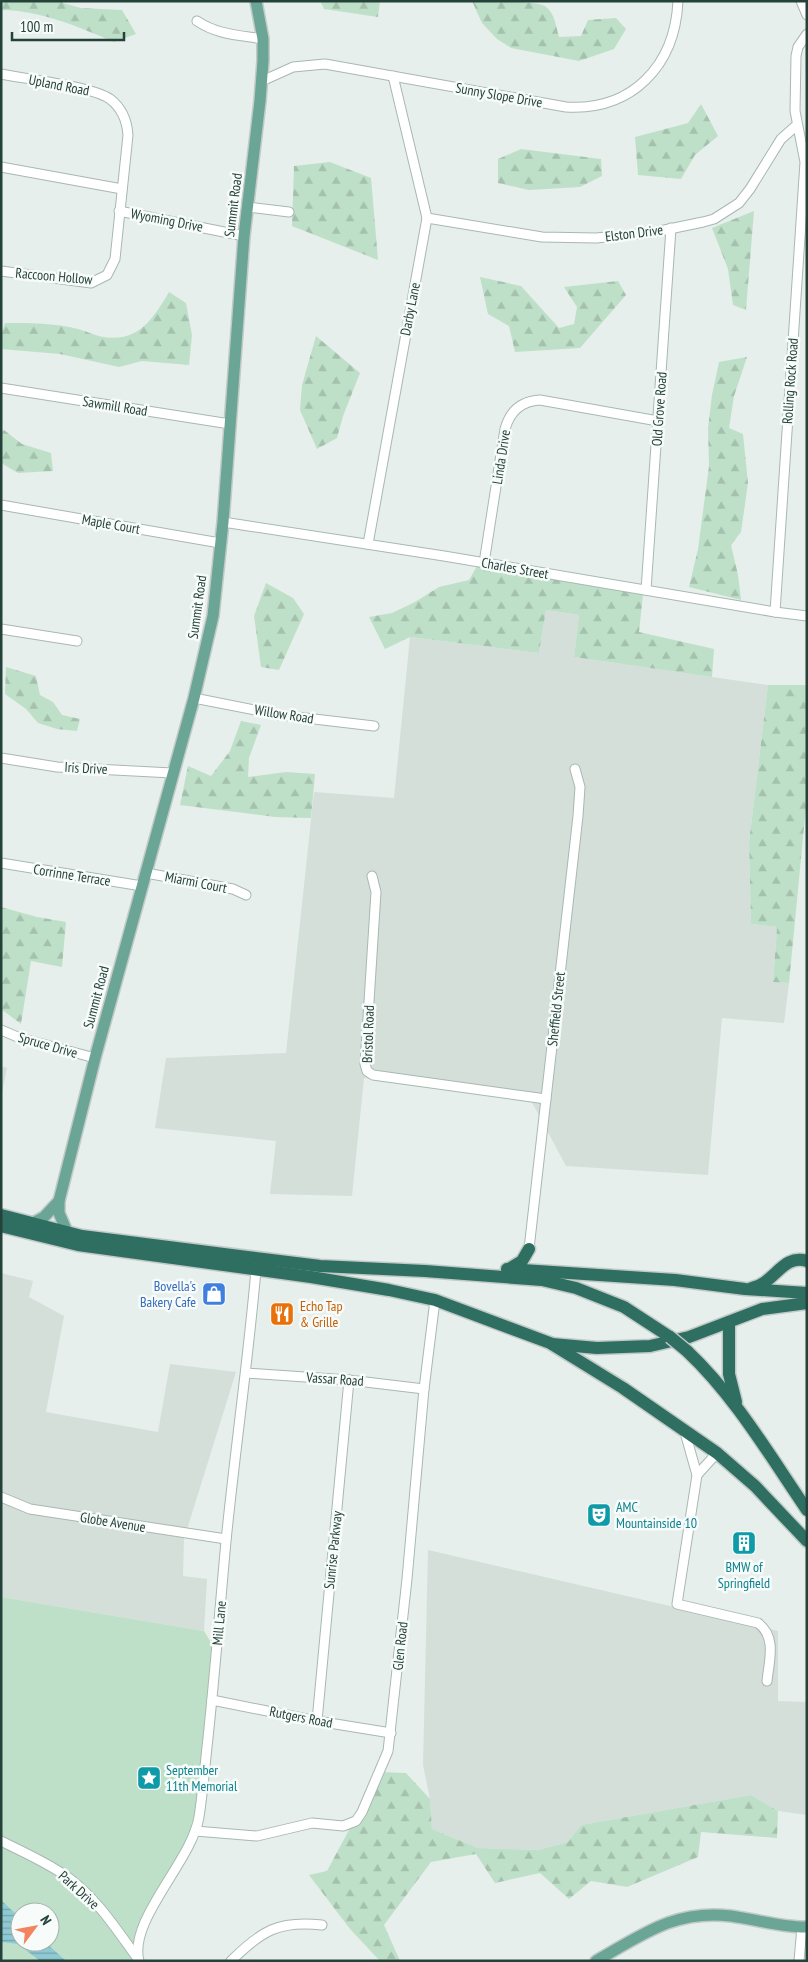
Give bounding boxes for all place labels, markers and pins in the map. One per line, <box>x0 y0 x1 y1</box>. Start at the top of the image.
place label: Bovella's Bakery Cafe <box>140 1277 196 1311</box>
shop icon: Bovella's Bakery Cafe <box>201 1281 227 1307</box>
place label: Echo Tap & Grille <box>300 1297 343 1331</box>
restaurant icon: Echo Tap & Grille <box>269 1301 295 1327</box>
place label: AMC Mountainside 10 <box>616 1498 697 1532</box>
theatre icon: AMC Mountainside 10 <box>586 1502 612 1528</box>
building icon: BMW of Springfield <box>731 1530 757 1556</box>
place label: BMW of Springfield <box>718 1558 770 1592</box>
place label: September 11th Memorial <box>166 1761 238 1795</box>
place icon: September 11th Memorial <box>136 1765 162 1791</box>

